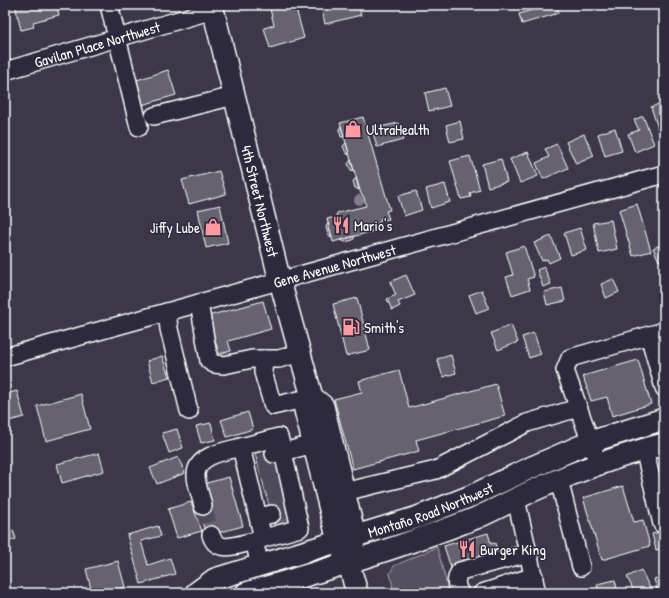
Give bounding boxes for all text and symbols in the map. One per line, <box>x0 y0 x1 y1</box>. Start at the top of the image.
street label: Gavilan Place Northwest <box>32 15 163 72</box>
shop icon: UltraHealth <box>343 119 363 139</box>
place label: UltraHealth <box>366 119 429 140</box>
street label: 4th Street Northwest <box>236 143 284 260</box>
restaurant icon: Mario's <box>331 215 351 235</box>
place label: Mario's <box>354 215 392 236</box>
place label: Jiffy Lube <box>150 217 200 238</box>
shop icon: Jiffy Lube <box>203 217 223 237</box>
street label: Gene Avenue Northwest <box>271 238 399 292</box>
fuel station icon: Smith's <box>341 317 361 337</box>
place label: Smith's <box>364 317 404 338</box>
street label: Montaño Road Northwest <box>365 476 497 542</box>
restaurant icon: Burger King <box>457 539 477 559</box>
place label: Burger King <box>480 539 546 560</box>

